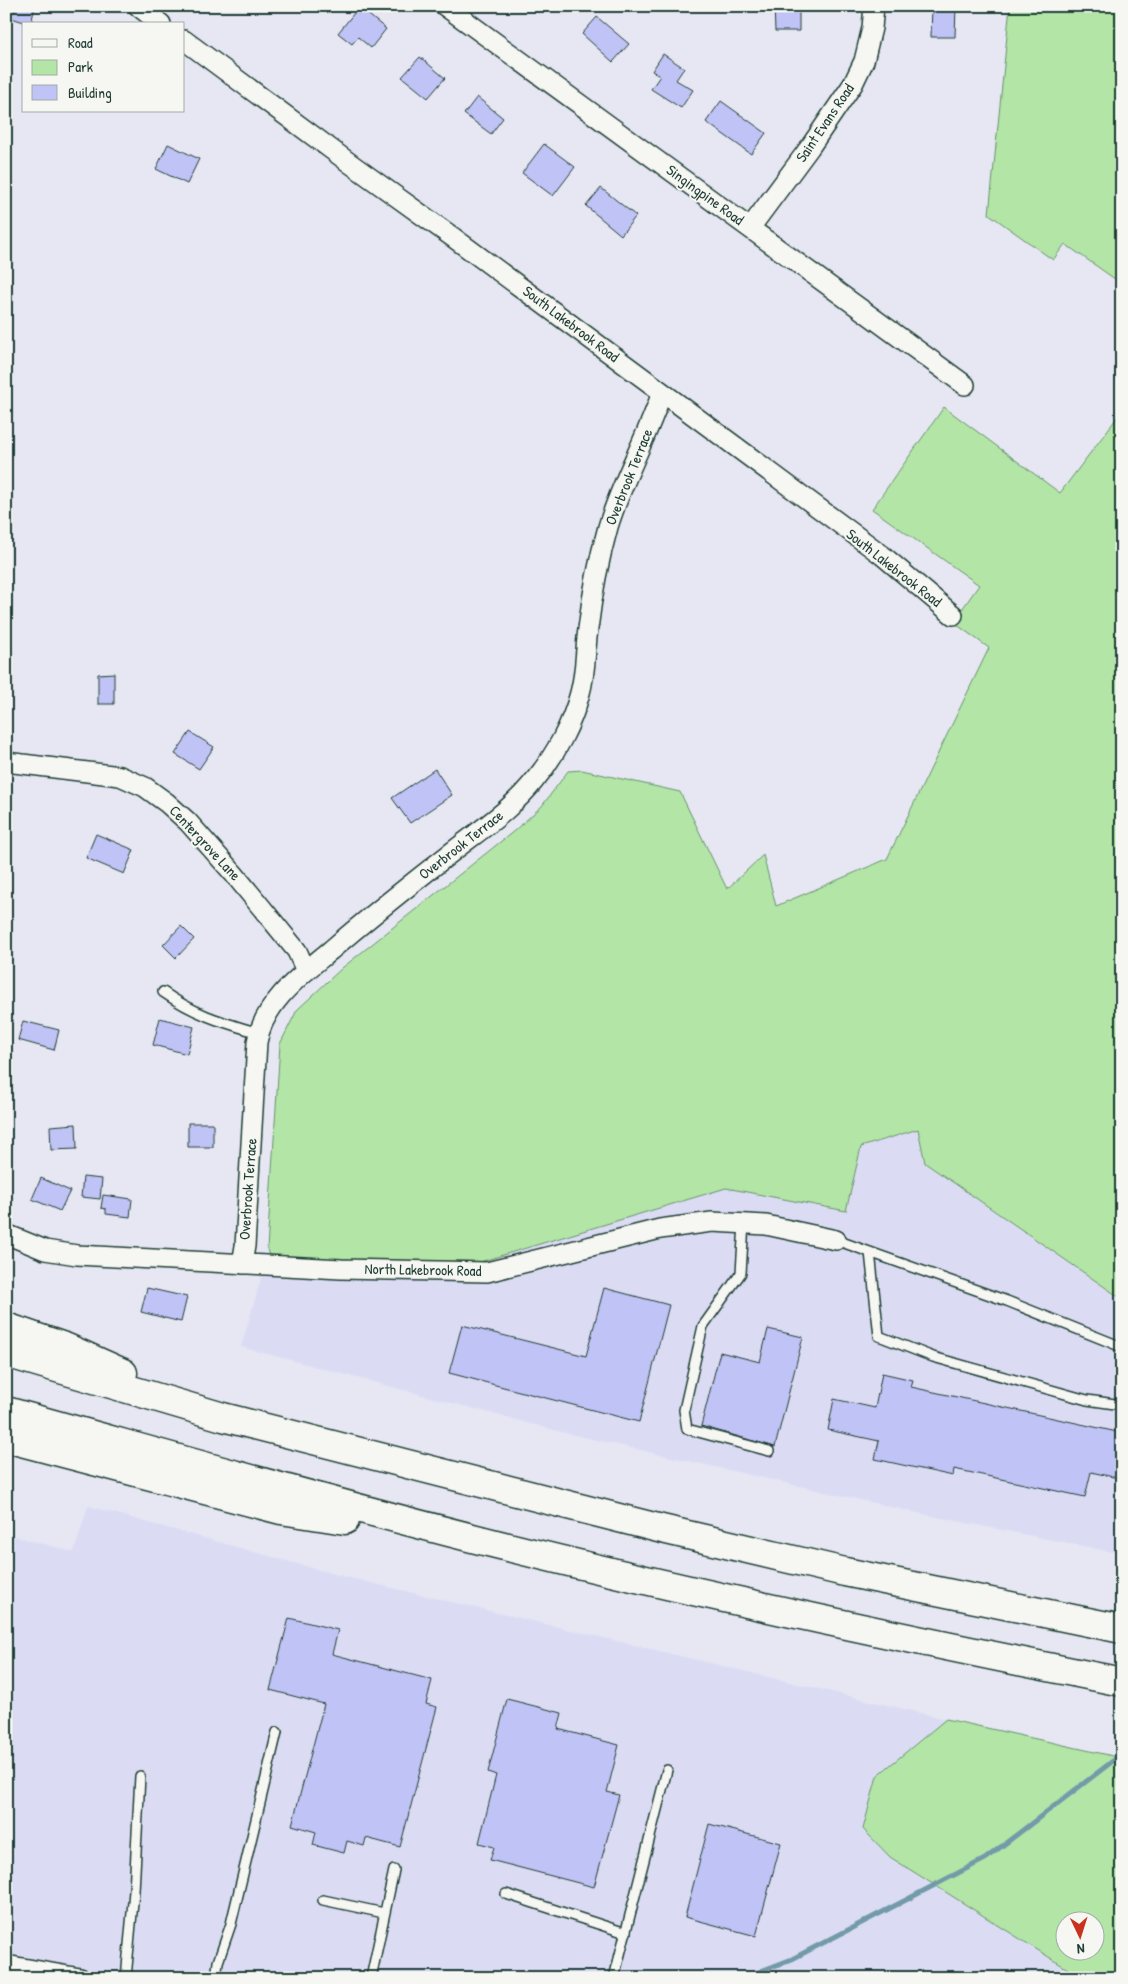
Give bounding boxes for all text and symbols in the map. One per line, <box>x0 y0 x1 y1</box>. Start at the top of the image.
legend <box>22 22 185 112</box>
text: Road <box>68 32 93 53</box>
text: Park <box>68 56 93 77</box>
street label: Saint Evans Road <box>791 79 859 166</box>
text: Building <box>68 82 112 103</box>
street label: Singingpine Road <box>662 159 748 230</box>
street label: South Lakebrook Road <box>519 280 624 367</box>
street label: Overbrook Terrace <box>600 426 657 528</box>
street label: South Lakebrook Road <box>842 524 947 612</box>
street label: Centergrove Lane <box>165 800 246 885</box>
street label: Overbrook Terrace <box>414 805 507 884</box>
street label: Overbrook Terrace <box>233 1137 262 1241</box>
street label: North Lakebrook Road <box>364 1258 482 1281</box>
north arrow <box>1056 1912 1106 1962</box>
text: N <box>1076 1940 1085 1959</box>

